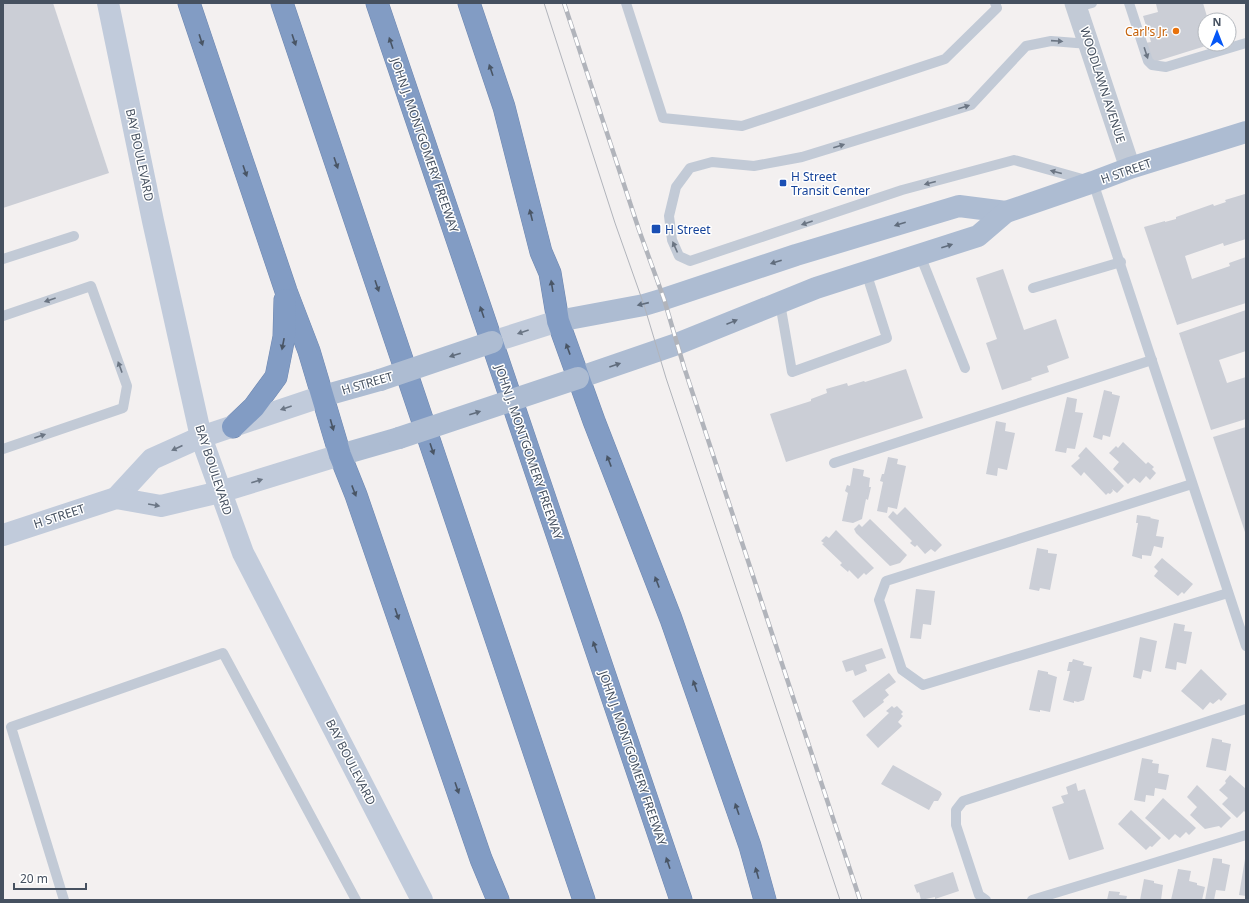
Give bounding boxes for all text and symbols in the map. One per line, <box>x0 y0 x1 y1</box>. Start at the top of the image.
north arrow <box>1197 12 1237 52</box>
text: N <box>1213 14 1221 29</box>
place label: Carl's Jr. <box>1125 23 1168 40</box>
street label: WOODLAWN AVENUE <box>1076 25 1130 145</box>
marker: Carl's Jr. <box>1171 26 1181 36</box>
one-way arrow <box>198 34 204 46</box>
one-way arrow <box>291 34 297 46</box>
one-way arrow <box>388 36 394 48</box>
one-way arrow <box>1051 38 1063 45</box>
one-way arrow <box>1143 48 1149 60</box>
street label: JOHN J. MONTGOMERY FREEWAY <box>387 54 463 235</box>
one-way arrow <box>488 64 494 76</box>
one-way arrow <box>958 104 970 110</box>
street label: BAY BOULEVARD <box>122 107 158 203</box>
one-way arrow <box>834 143 846 149</box>
street label: H STREET <box>1098 154 1154 188</box>
one-way arrow <box>333 157 339 169</box>
one-way arrow <box>242 165 248 177</box>
place label: H Street Transit Center <box>791 168 870 199</box>
one-way arrow <box>1050 169 1062 175</box>
marker: H Street Transit Center <box>778 178 788 188</box>
one-way arrow <box>924 180 936 186</box>
one-way arrow <box>528 208 534 221</box>
one-way arrow <box>800 220 812 226</box>
place label: H Street <box>665 221 711 238</box>
one-way arrow <box>894 221 906 227</box>
marker: H Street <box>650 223 662 235</box>
one-way arrow <box>672 242 678 253</box>
one-way arrow <box>941 243 953 249</box>
one-way arrow <box>769 259 781 265</box>
one-way arrow <box>549 280 555 292</box>
one-way arrow <box>375 281 381 293</box>
one-way arrow <box>43 297 55 303</box>
one-way arrow <box>637 302 650 308</box>
one-way arrow <box>479 305 485 317</box>
one-way arrow <box>726 319 738 325</box>
one-way arrow <box>517 329 529 335</box>
one-way arrow <box>280 338 286 350</box>
one-way arrow <box>565 343 571 355</box>
one-way arrow <box>449 352 461 358</box>
one-way arrow <box>117 360 123 372</box>
street label: JOHN J. MONTGOMERY FREEWAY <box>491 361 567 542</box>
one-way arrow <box>610 362 622 368</box>
street label: H STREET <box>339 367 395 398</box>
one-way arrow <box>280 406 292 412</box>
one-way arrow <box>470 409 482 415</box>
one-way arrow <box>329 420 335 432</box>
street label: BAY BOULEVARD <box>191 423 237 518</box>
one-way arrow <box>34 433 46 439</box>
one-way arrow <box>430 444 436 456</box>
one-way arrow <box>171 445 182 451</box>
one-way arrow <box>606 455 612 467</box>
one-way arrow <box>252 478 264 484</box>
one-way arrow <box>352 486 358 498</box>
street label: H STREET <box>31 500 87 532</box>
one-way arrow <box>148 502 160 508</box>
one-way arrow <box>653 576 659 588</box>
one-way arrow <box>395 609 401 621</box>
one-way arrow <box>592 641 598 653</box>
street label: JOHN J. MONTGOMERY FREEWAY <box>595 667 671 848</box>
one-way arrow <box>691 680 697 692</box>
street label: BAY BOULEVARD <box>322 716 380 808</box>
one-way arrow <box>454 782 460 794</box>
one-way arrow <box>734 803 740 815</box>
one-way arrow <box>665 857 671 869</box>
scale bar <box>14 865 86 891</box>
one-way arrow <box>754 867 760 879</box>
text: 20 m <box>20 870 48 887</box>

